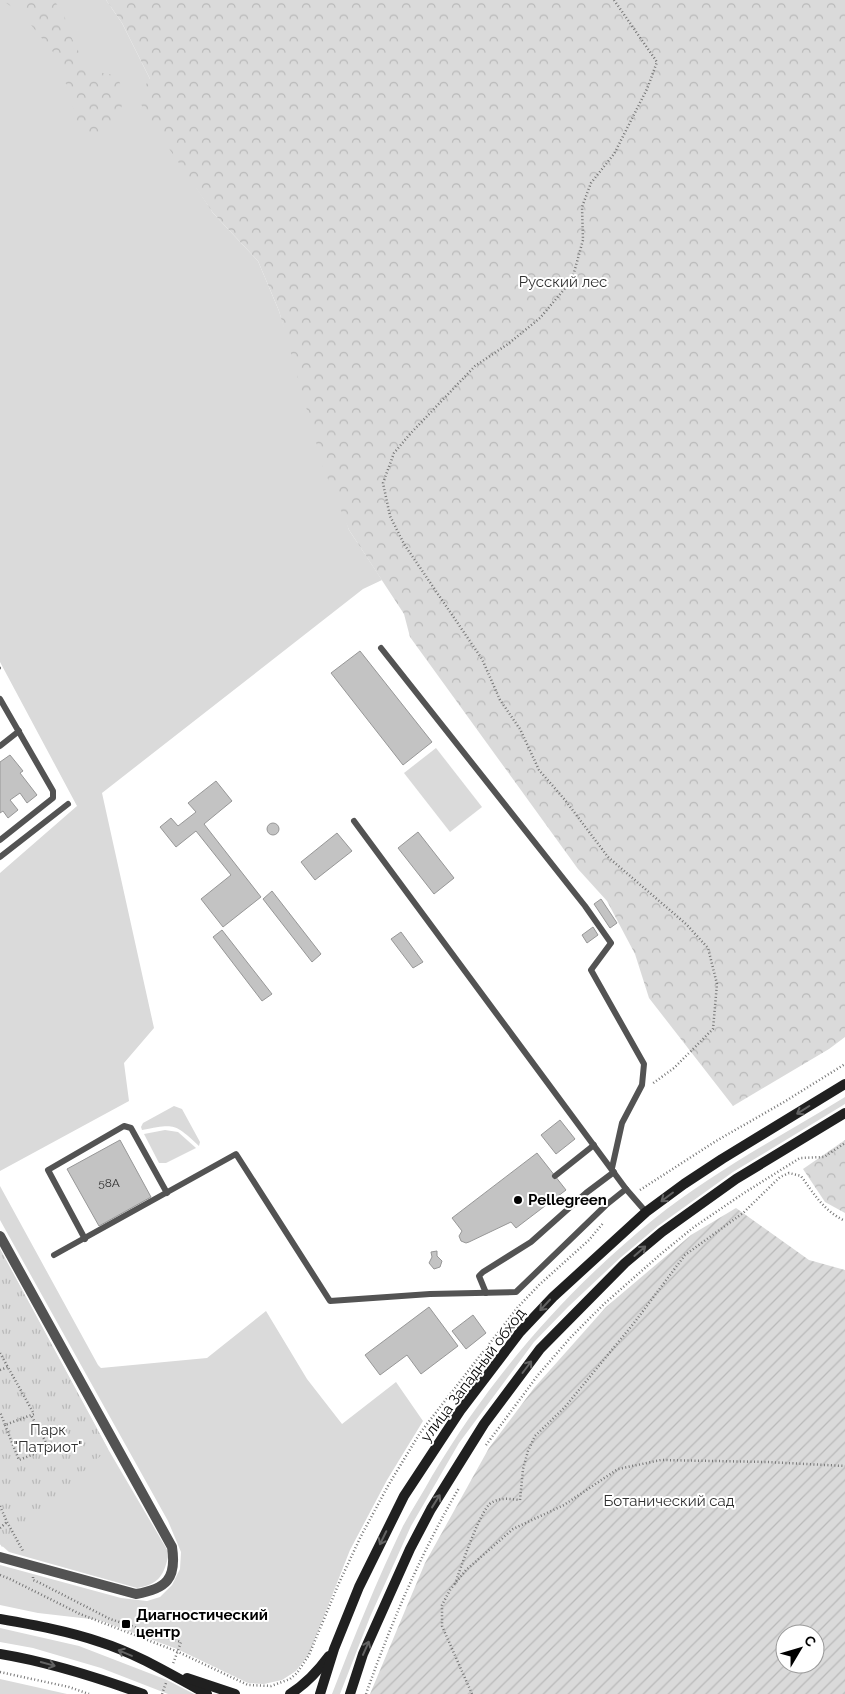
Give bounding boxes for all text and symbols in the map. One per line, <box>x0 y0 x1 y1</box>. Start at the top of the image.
park label: Русский лес <box>519 273 607 291</box>
one-way arrow <box>797 1105 811 1115</box>
house number: 58А <box>98 1176 120 1190</box>
place label: Pellegreen <box>528 1191 607 1209</box>
one-way arrow <box>660 1192 674 1202</box>
marker: Pellegreen <box>512 1194 524 1206</box>
one-way arrow <box>633 1245 646 1256</box>
one-way arrow <box>539 1299 551 1311</box>
street label: улица Западный обход <box>417 1304 529 1445</box>
one-way arrow <box>521 1361 532 1374</box>
park label: Парк "Патриот" <box>14 1421 82 1456</box>
park label: Ботанический сад <box>604 1492 735 1510</box>
one-way arrow <box>431 1495 441 1509</box>
one-way arrow <box>378 1530 387 1545</box>
place label: Диагностический центр <box>136 1606 268 1641</box>
marker: Диагностический центр <box>120 1618 132 1630</box>
north arrow <box>775 1624 825 1674</box>
text: С <box>801 1632 820 1650</box>
one-way arrow <box>362 1641 372 1656</box>
one-way arrow <box>118 1647 133 1657</box>
one-way arrow <box>39 1660 55 1670</box>

